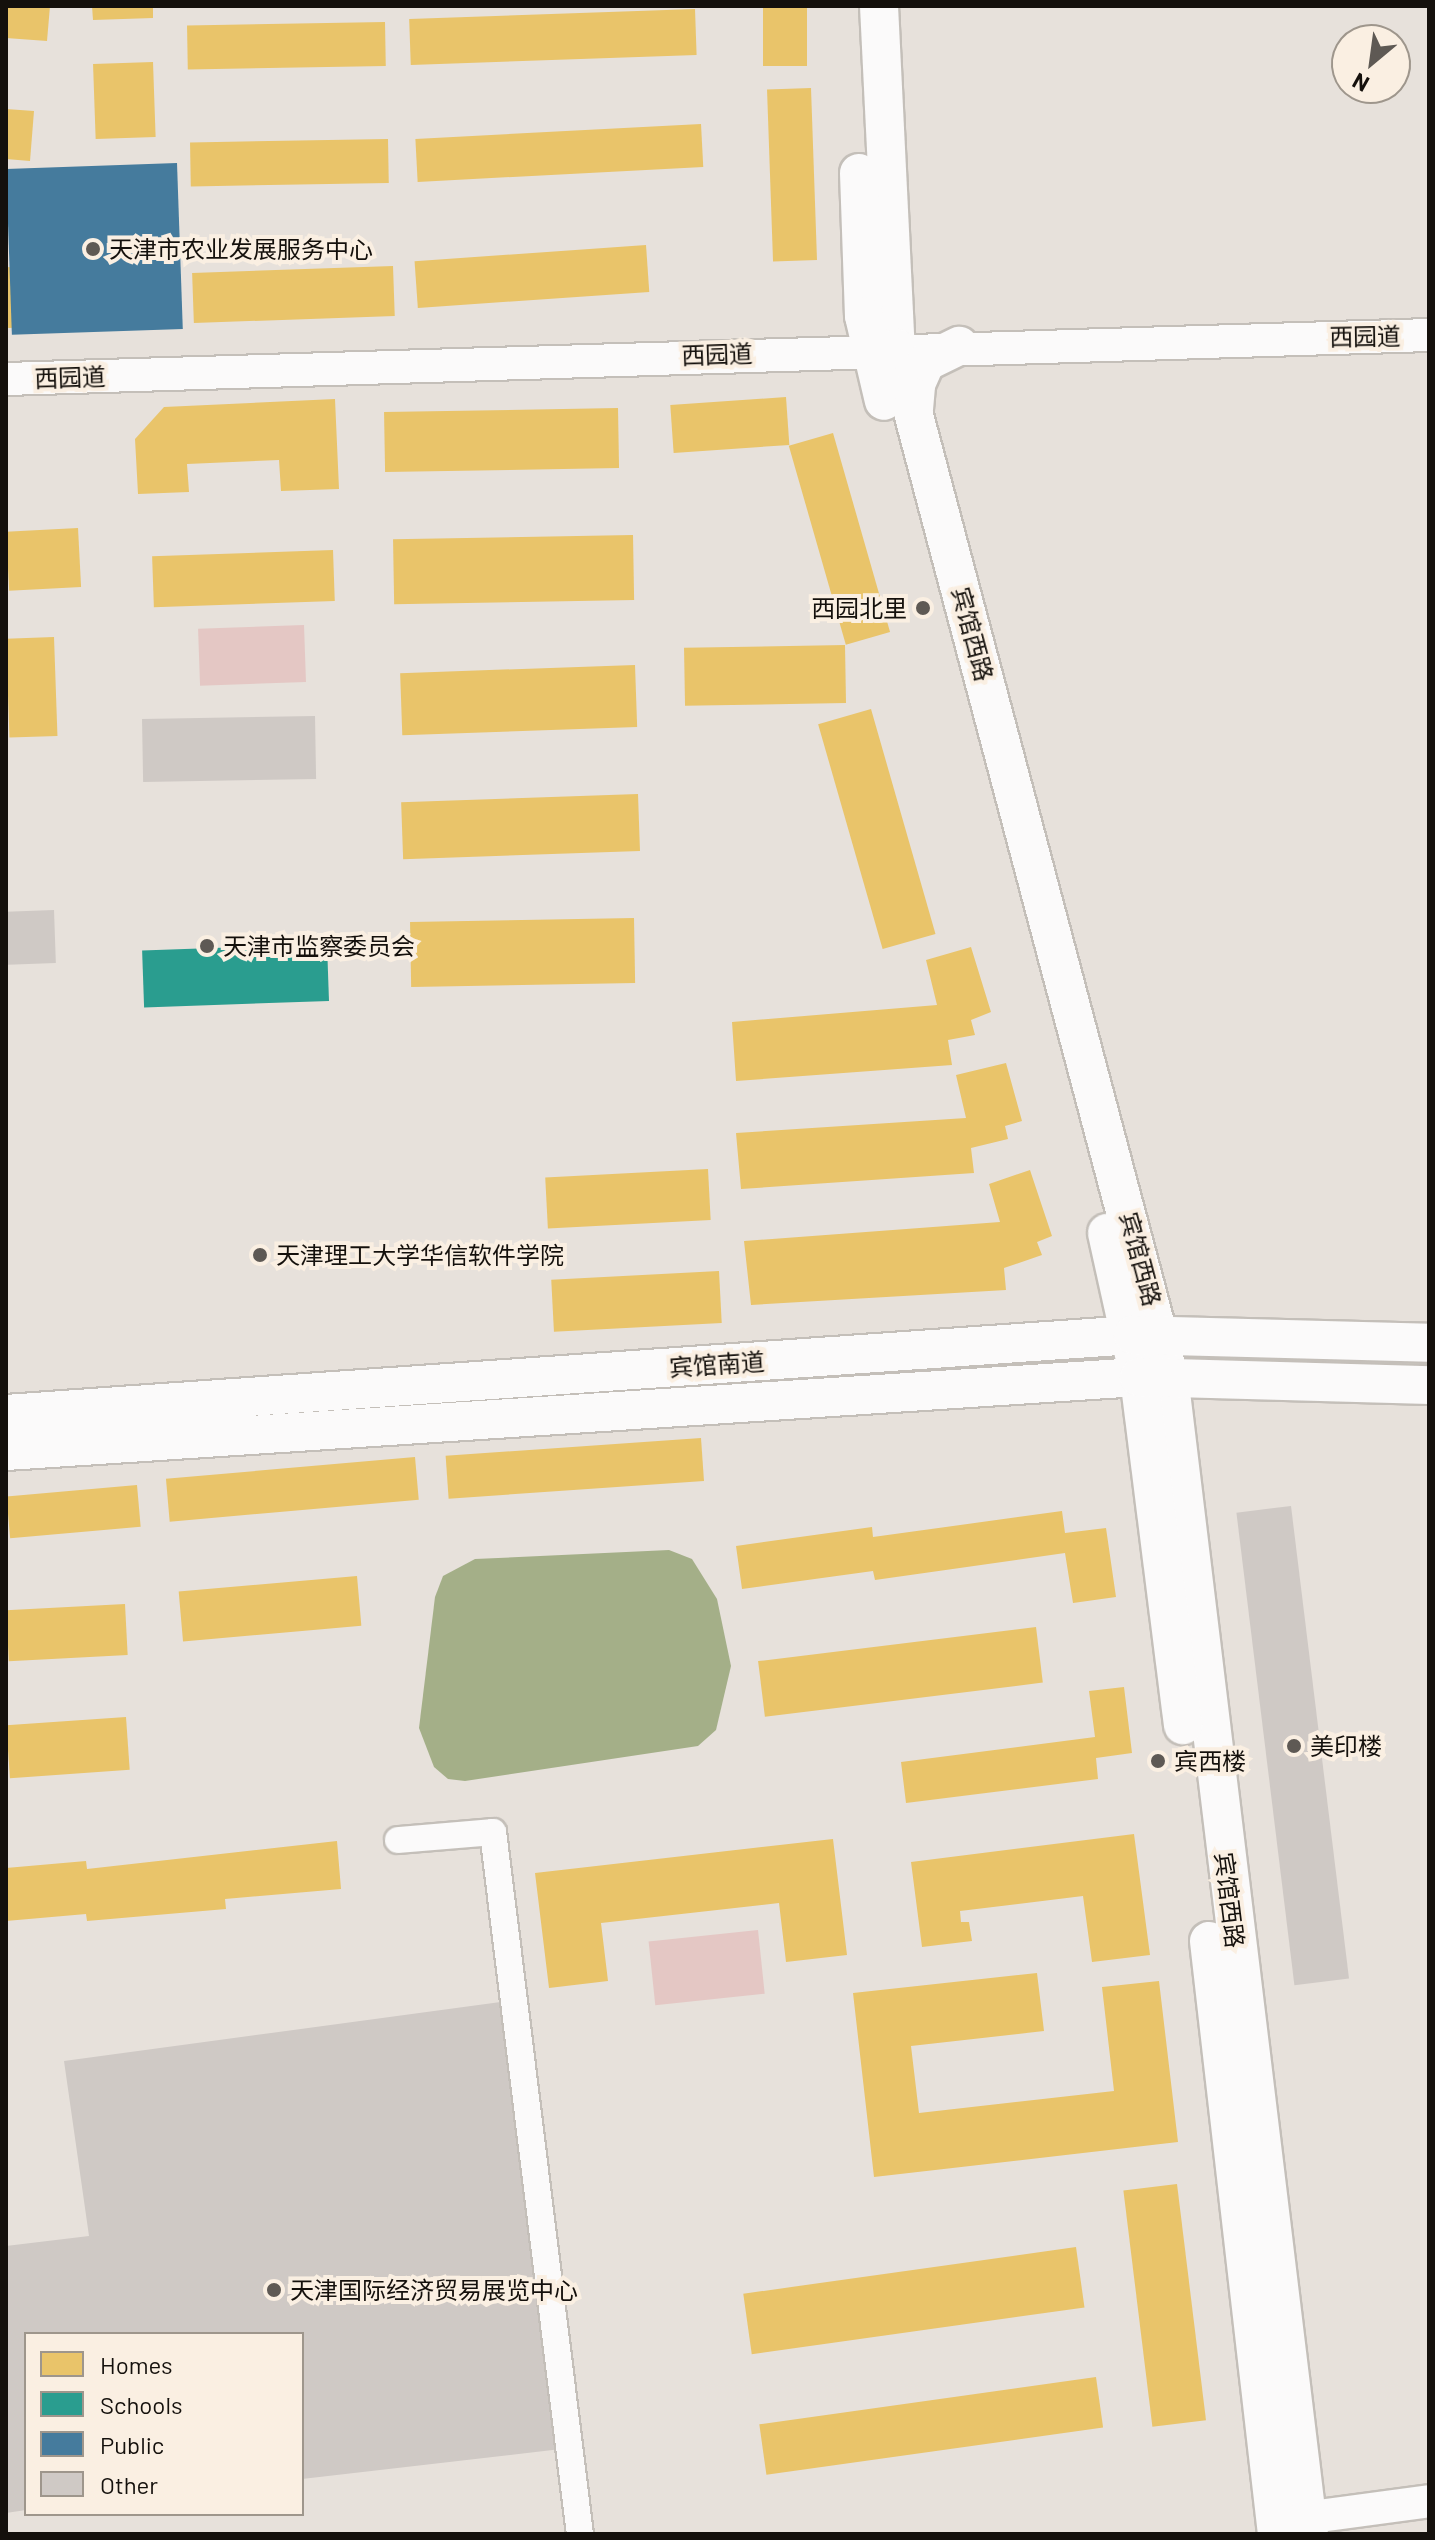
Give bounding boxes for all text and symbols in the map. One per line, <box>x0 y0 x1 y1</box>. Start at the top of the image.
north arrow <box>1331 24 1411 104</box>
text: N <box>1348 68 1373 98</box>
place label: 天津市农业发展服务中心 <box>109 235 373 263</box>
marker: 天津市农业发展服务中心 <box>84 240 102 258</box>
street label: 西园道 <box>1329 321 1401 351</box>
street label: 西园道 <box>681 338 753 370</box>
street label: 西园道 <box>34 361 106 393</box>
street label: 宾馆西路 <box>947 584 999 684</box>
place label: 西园北里 <box>811 594 907 622</box>
marker: 西园北里 <box>914 599 932 617</box>
place label: 天津市监察委员会 <box>223 932 415 960</box>
marker: 天津市监察委员会 <box>198 937 216 955</box>
street label: 宾馆西路 <box>1115 1209 1167 1309</box>
place label: 天津理工大学华信软件学院 <box>276 1241 564 1269</box>
marker: 天津理工大学华信软件学院 <box>251 1246 269 1264</box>
street label: 宾馆南道 <box>668 1346 766 1382</box>
place label: 美印楼 <box>1310 1732 1382 1760</box>
marker: 美印楼 <box>1285 1737 1303 1755</box>
place label: 宾西楼 <box>1174 1747 1246 1775</box>
marker: 宾西楼 <box>1149 1752 1167 1770</box>
street label: 宾馆西路 <box>1210 1851 1250 1949</box>
place label: 天津国际经济贸易展览中心 <box>290 2276 578 2304</box>
marker: 天津国际经济贸易展览中心 <box>265 2281 283 2299</box>
legend <box>24 2332 304 2516</box>
text: Homes <box>100 2350 173 2379</box>
text: Schools <box>100 2390 183 2419</box>
text: Public <box>100 2430 164 2459</box>
text: Other <box>100 2470 158 2499</box>

